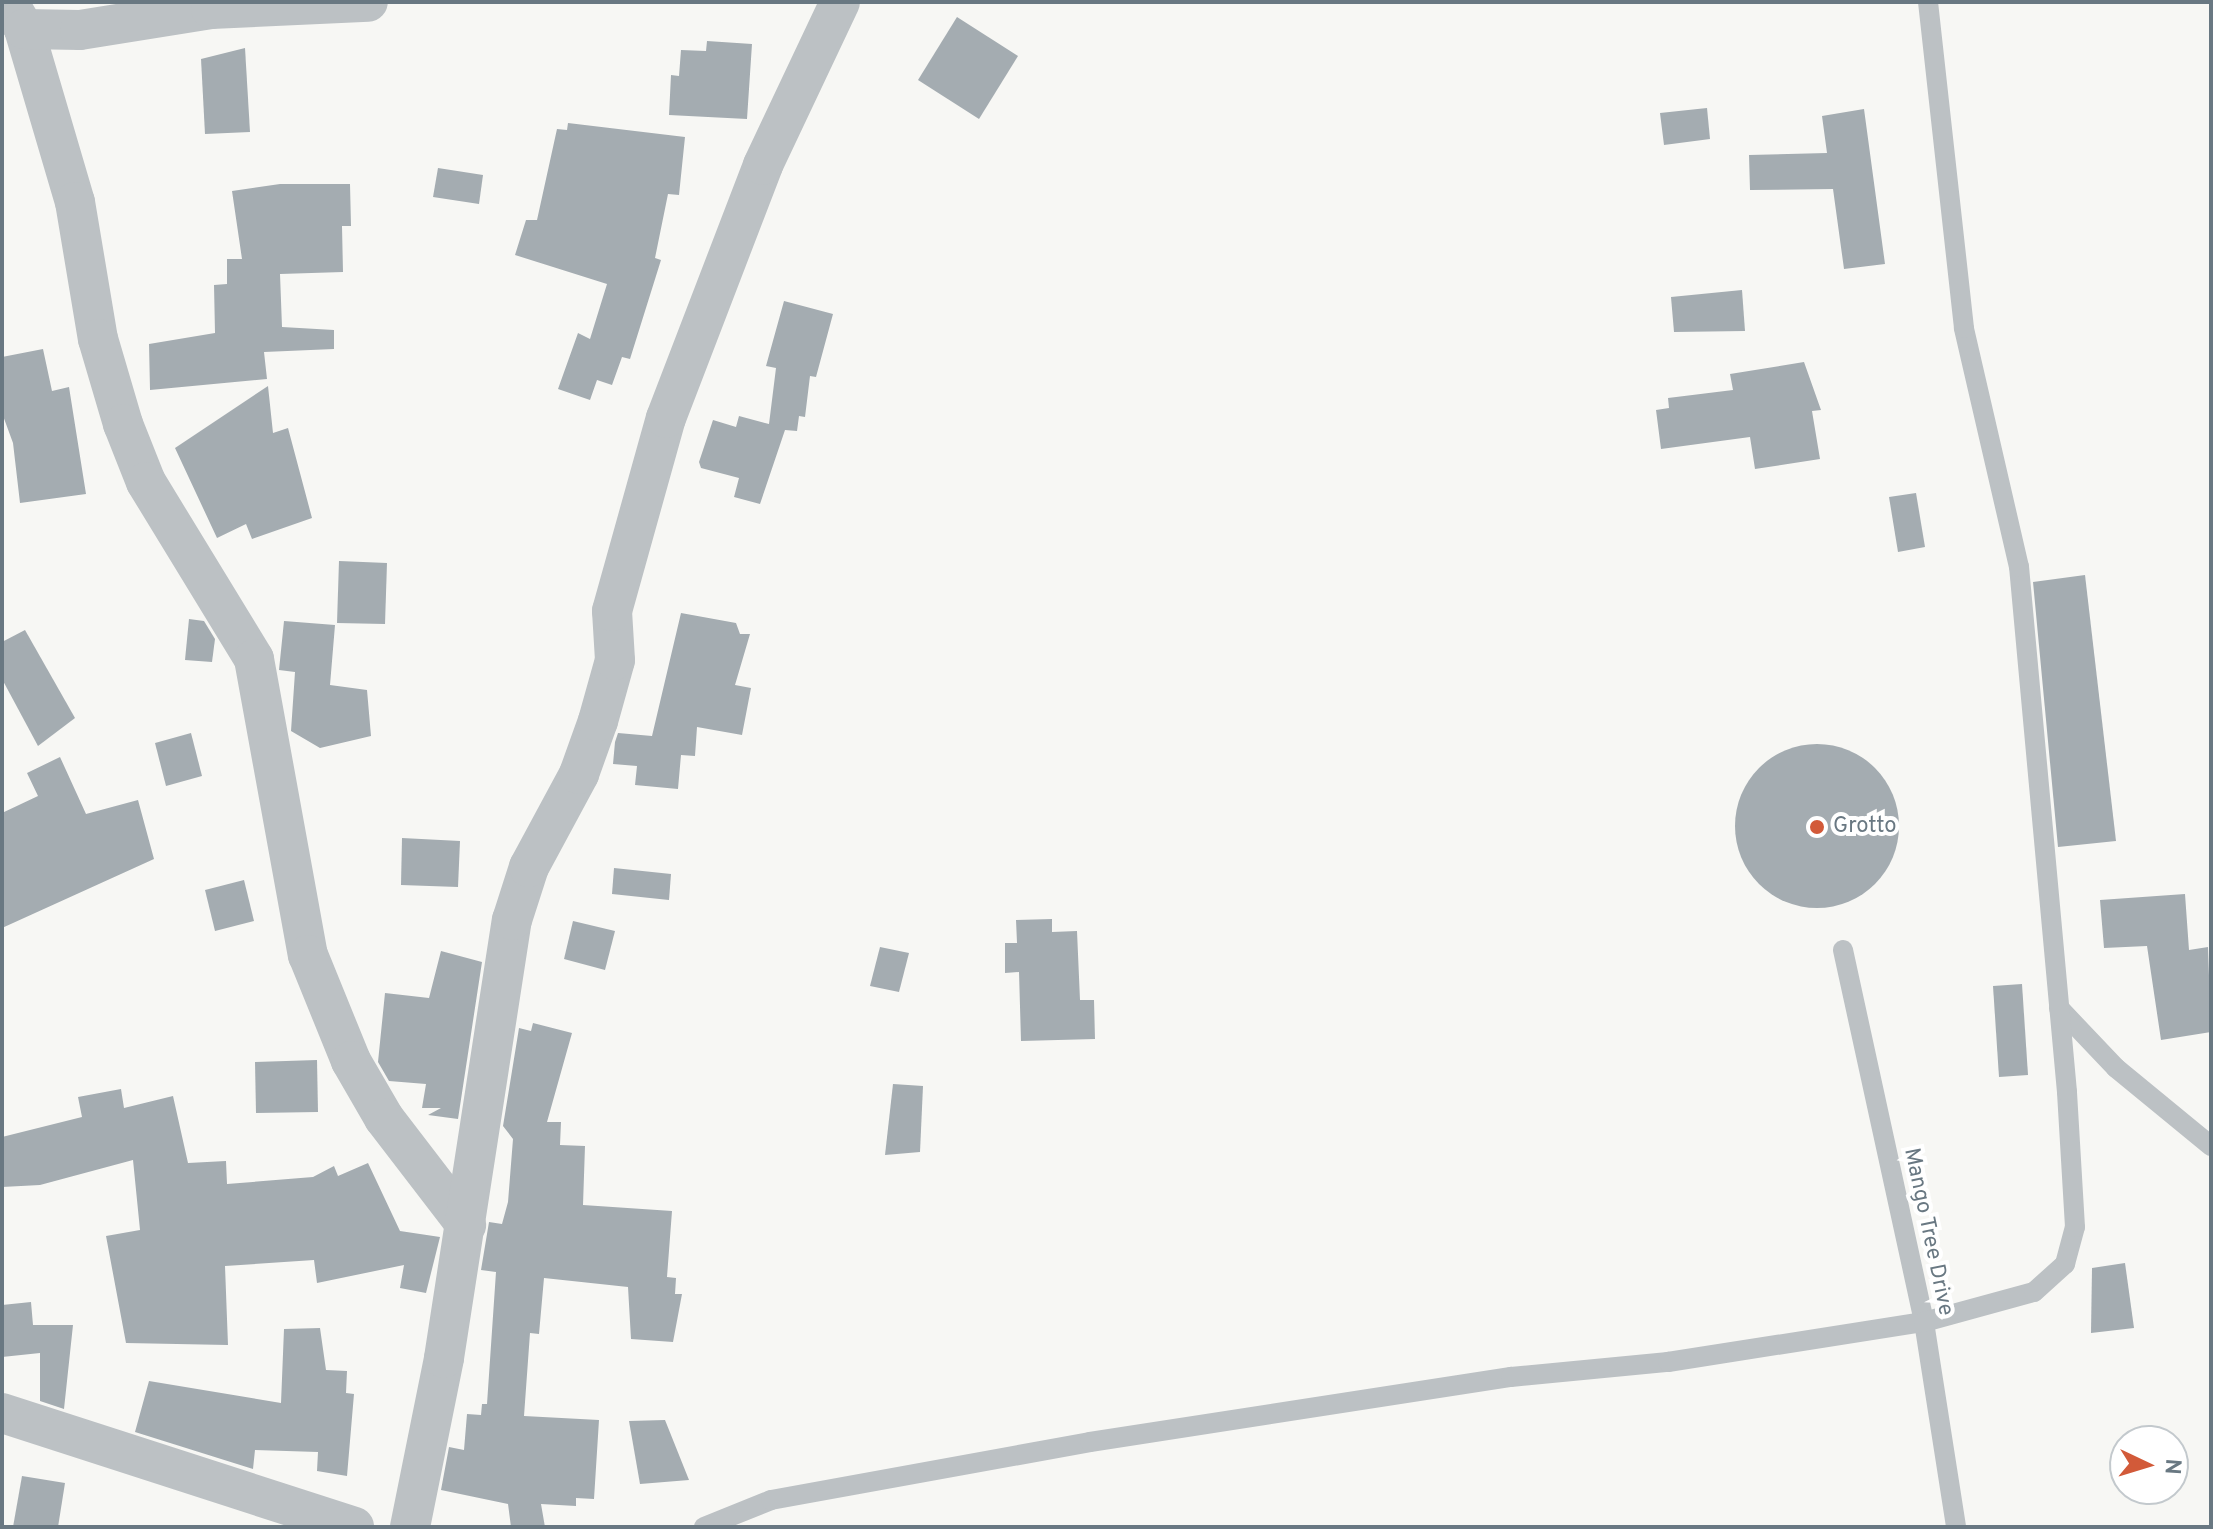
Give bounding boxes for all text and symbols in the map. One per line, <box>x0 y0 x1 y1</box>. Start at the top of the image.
place label: Grotto <box>1833 814 1897 840</box>
marker: Grotto <box>1808 818 1826 836</box>
street label: Mango Tree Drive <box>1897 1145 1959 1319</box>
north arrow <box>2109 1425 2189 1505</box>
text: N <box>2157 1458 2185 1475</box>

